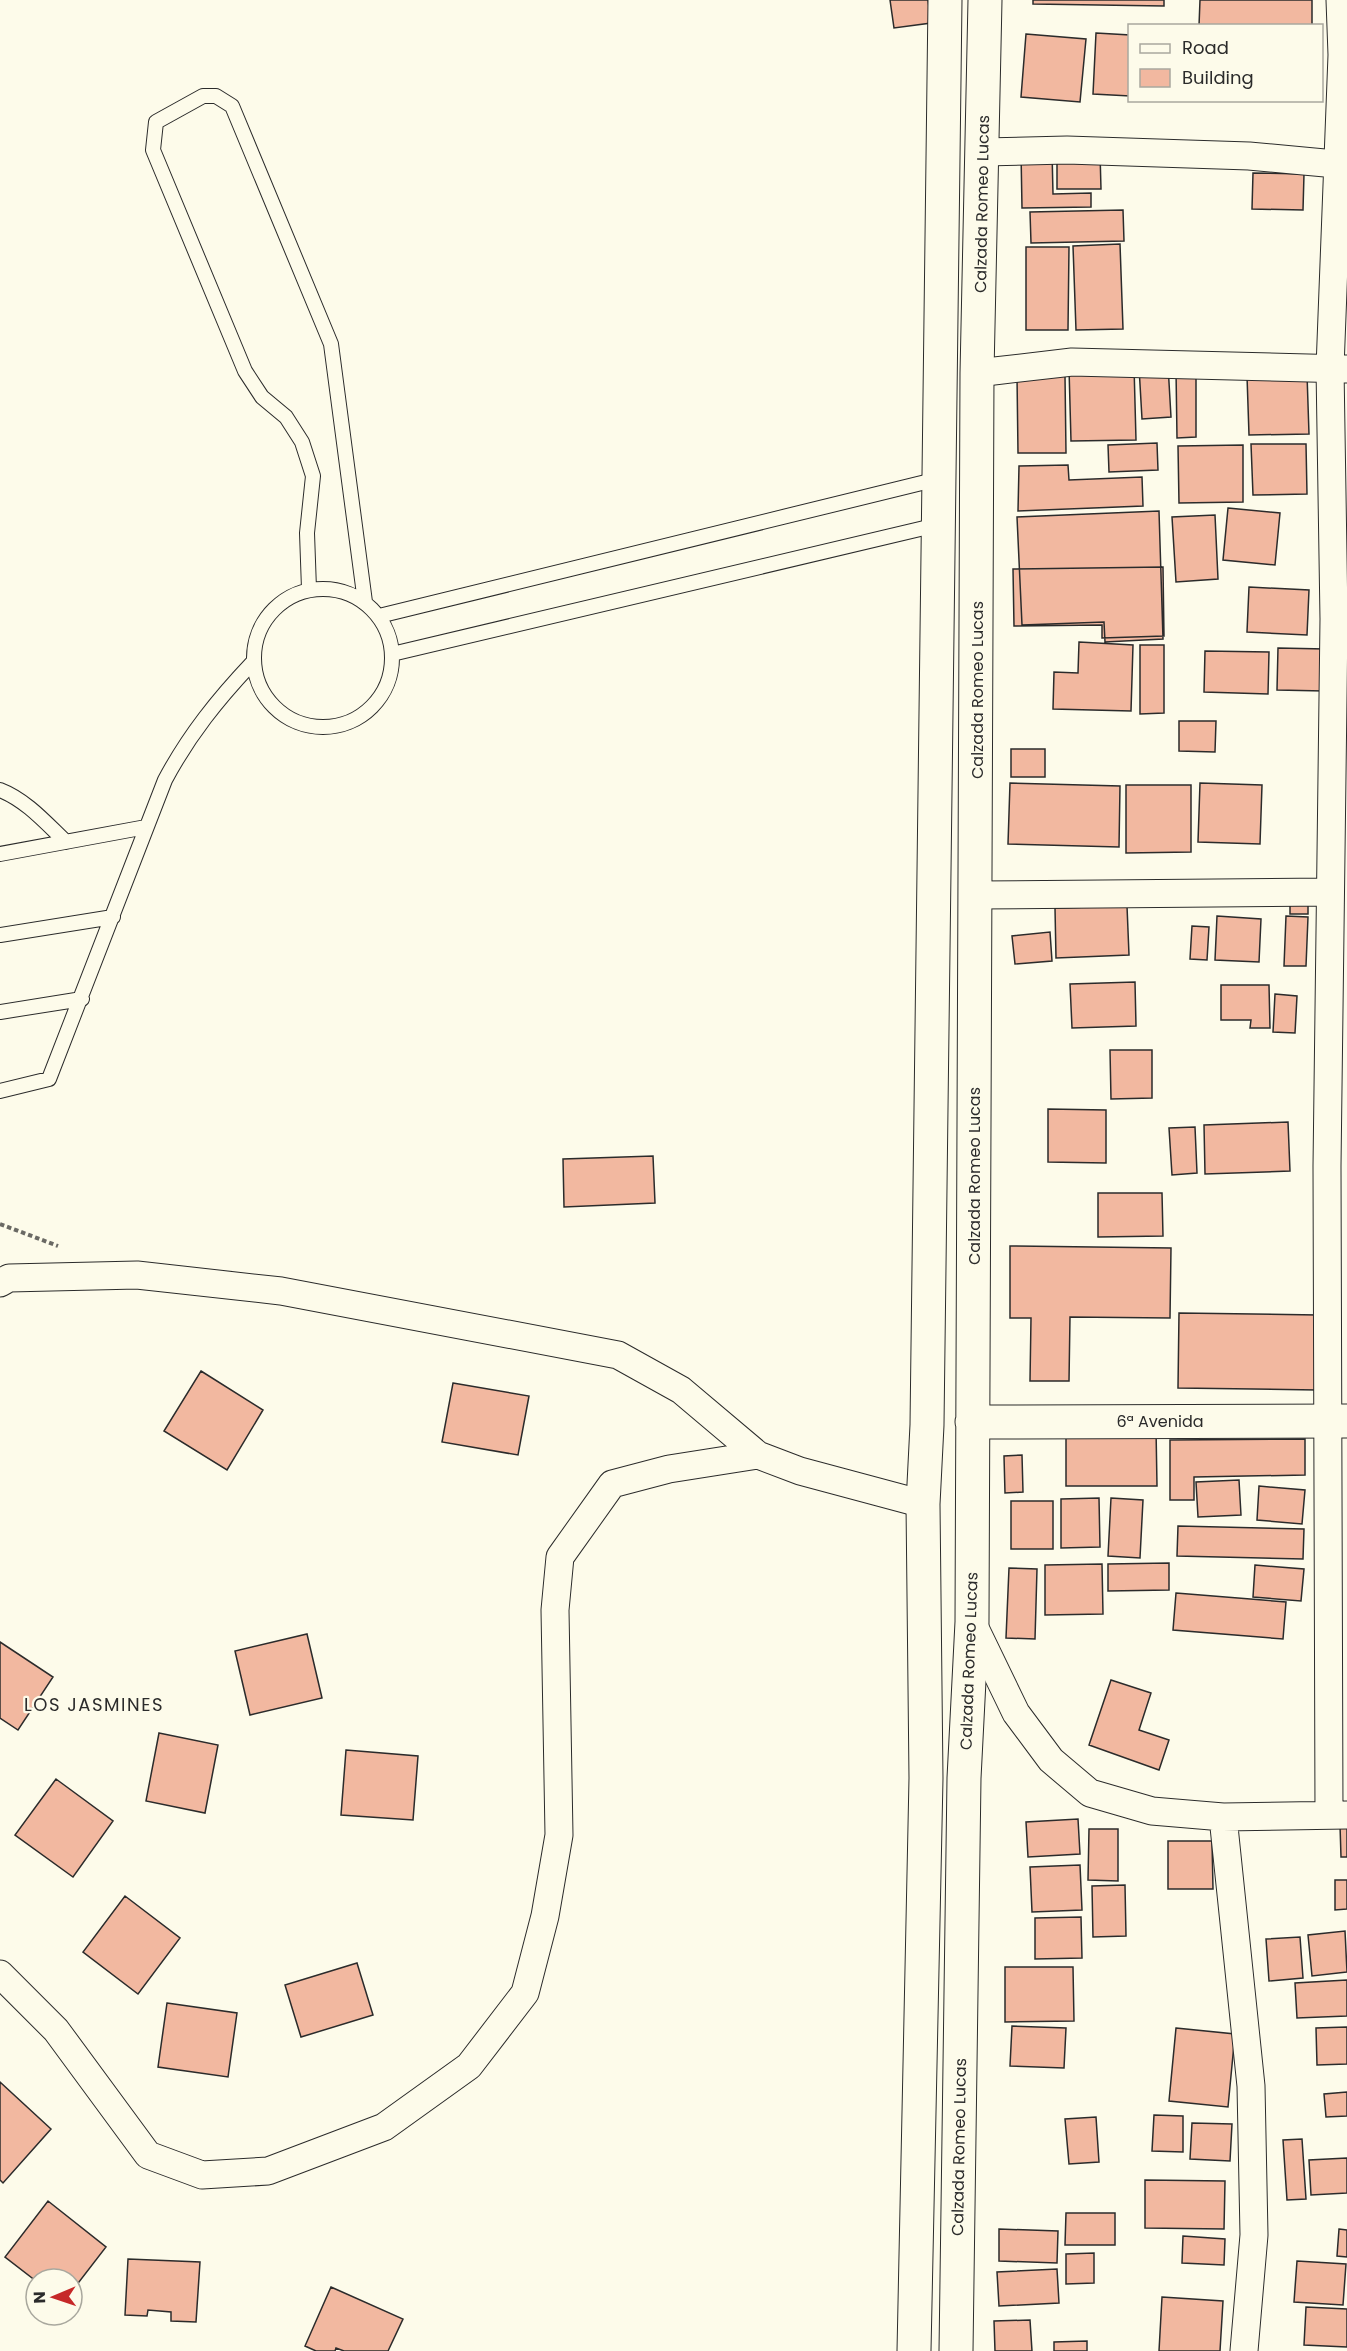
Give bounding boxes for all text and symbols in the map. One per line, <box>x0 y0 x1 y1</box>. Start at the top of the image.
legend <box>1128 24 1323 102</box>
text: Road <box>1182 35 1229 60</box>
text: Building <box>1182 65 1254 90</box>
street label: Calzada Romeo Lucas <box>969 115 995 293</box>
street label: Calzada Romeo Lucas <box>966 601 989 779</box>
street label: Calzada Romeo Lucas <box>963 1087 986 1265</box>
street label: 6ª Avenida <box>1116 1410 1204 1433</box>
street label: Calzada Romeo Lucas <box>954 1572 984 1750</box>
district label: LOS JASMINES <box>24 1692 164 1717</box>
street label: Calzada Romeo Lucas <box>946 2058 972 2236</box>
north arrow <box>24 2267 84 2327</box>
text: N <box>28 2291 51 2304</box>

